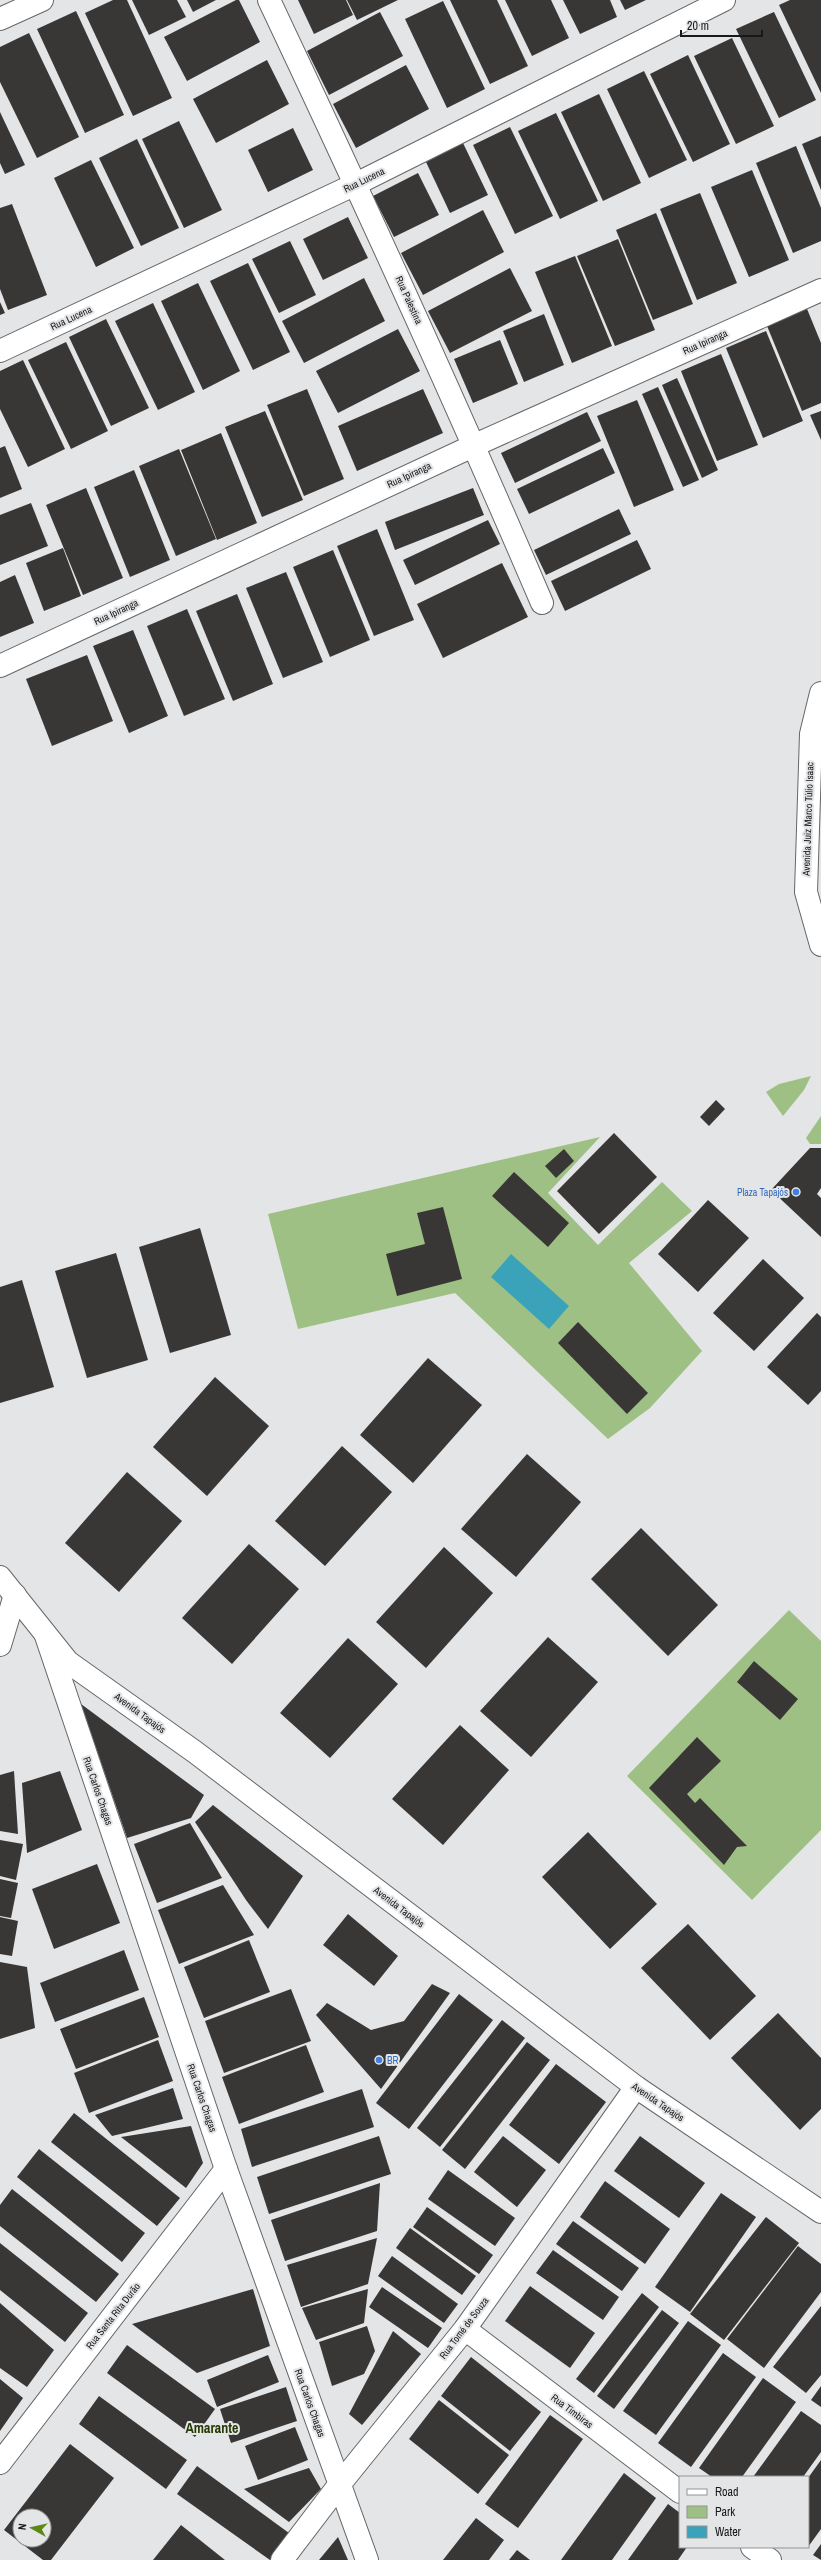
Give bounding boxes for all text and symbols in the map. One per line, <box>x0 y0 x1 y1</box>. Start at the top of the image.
scale bar <box>681 12 762 38</box>
text: 20 m <box>687 18 709 34</box>
street label: Rua Lucena <box>341 164 387 196</box>
street label: Rua Palestina <box>393 274 426 327</box>
street label: Rua Lucena <box>48 303 94 333</box>
street label: Rua Ipiranga <box>681 326 730 358</box>
street label: Rua Ipiranga <box>385 459 434 491</box>
street label: Rua Ipiranga <box>92 596 141 628</box>
street label: Avenida Juiz Marco Túlio Isaac <box>799 762 816 877</box>
place label: Plaza Tapajós <box>737 1186 788 1199</box>
marker: Plaza Tapajós <box>791 1187 801 1197</box>
street label: Avenida Tapajós <box>111 1689 168 1736</box>
street label: Rua Carlos Chagas <box>80 1755 116 1827</box>
street label: Avenida Tapajós <box>370 1883 427 1930</box>
place label: BR <box>387 2054 398 2067</box>
marker: BR <box>374 2055 384 2065</box>
street label: Rua Carlos Chagas <box>184 2062 220 2134</box>
street label: Avenida Tapajós <box>628 2079 687 2124</box>
street label: Rua Santa Rita Durão <box>83 2280 143 2352</box>
street label: Rua Tomé de Souza <box>436 2294 492 2362</box>
street label: Rua Carlos Chagas <box>292 2367 328 2439</box>
street label: Rua Timbiras <box>548 2391 596 2431</box>
district label: Amarante <box>186 2419 238 2437</box>
legend <box>679 2476 809 2548</box>
text: Road <box>715 2484 739 2500</box>
text: Park <box>715 2504 735 2520</box>
north arrow <box>12 2508 52 2548</box>
text: N <box>15 2522 29 2531</box>
text: Water <box>715 2524 742 2540</box>

